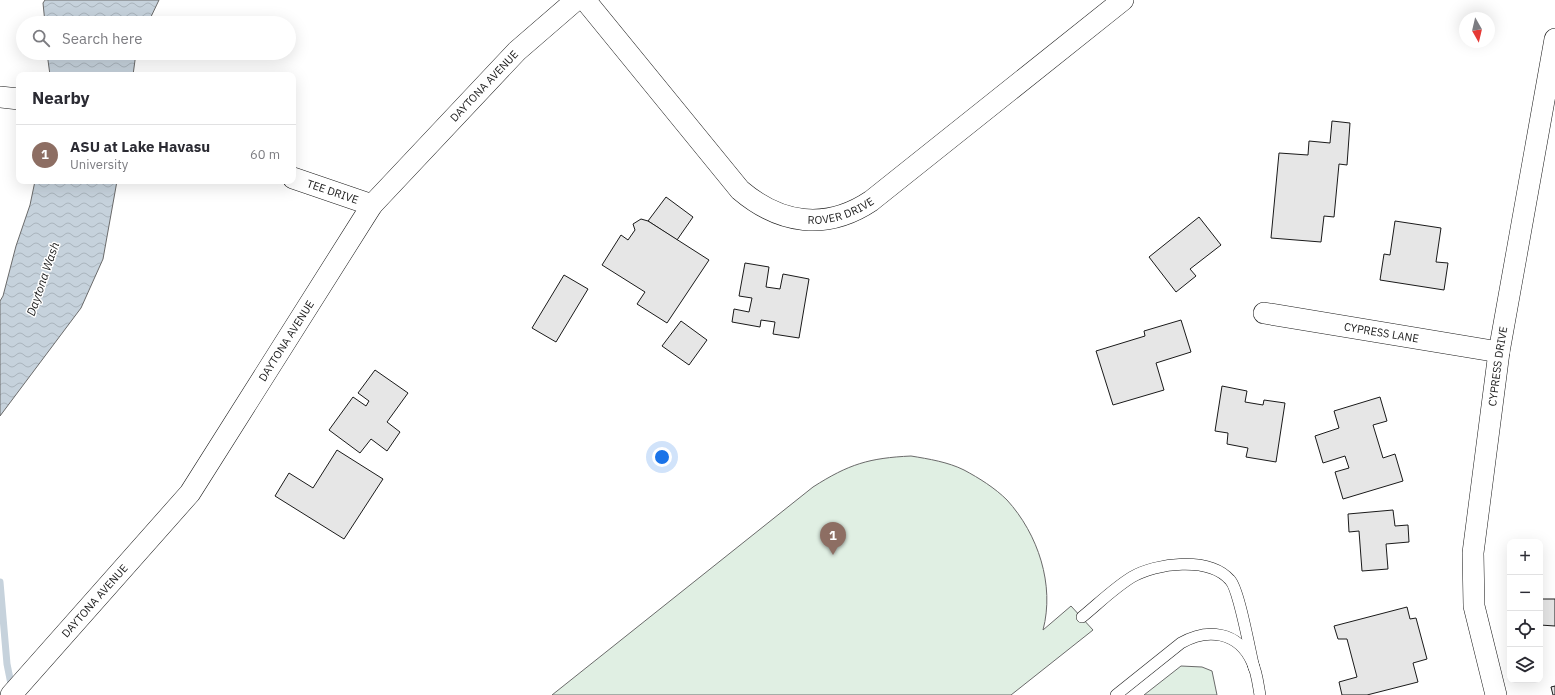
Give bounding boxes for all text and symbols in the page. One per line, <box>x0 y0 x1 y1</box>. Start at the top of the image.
north arrow <box>1459 12 1495 48</box>
search box <box>16 16 296 60</box>
icon: search <box>30 27 52 49</box>
text: Search here <box>62 29 142 48</box>
street label: DAYTONA AVENUE <box>447 47 521 125</box>
text: Nearby <box>32 87 90 109</box>
text: ASU at Lake Havasu <box>70 137 210 156</box>
text: 1 <box>41 146 49 163</box>
text: 60 m <box>250 146 280 163</box>
text: University <box>70 156 128 173</box>
street label: TEE DRIVE <box>305 176 360 207</box>
street label: ROVER DRIVE <box>807 194 877 227</box>
water label: Daytona Wash <box>23 240 62 318</box>
street label: DAYTONA AVENUE <box>255 298 317 384</box>
street label: CYPRESS LANE <box>1343 319 1420 346</box>
street label: CYPRESS DRIVE <box>1485 325 1510 407</box>
your location <box>652 447 672 467</box>
pin: 1 <box>820 522 846 555</box>
map controls <box>1507 539 1543 683</box>
button: + <box>1507 539 1543 575</box>
street label: DAYTONA AVENUE <box>58 561 131 640</box>
button: − <box>1507 575 1543 611</box>
button: locate <box>1507 611 1543 647</box>
button: layers <box>1507 647 1543 683</box>

